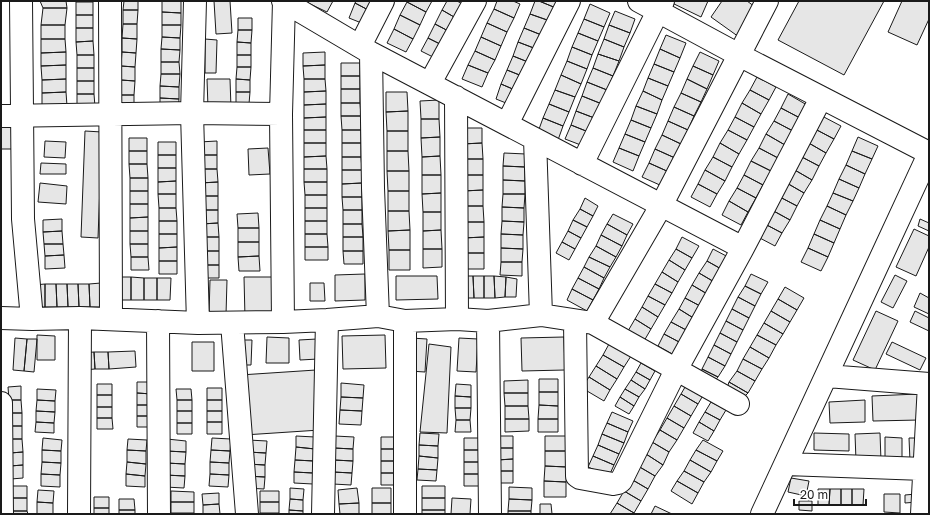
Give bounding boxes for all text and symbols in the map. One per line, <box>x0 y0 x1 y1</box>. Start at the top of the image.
scale bar <box>794 481 866 507</box>
text: 20 m <box>800 487 828 502</box>

